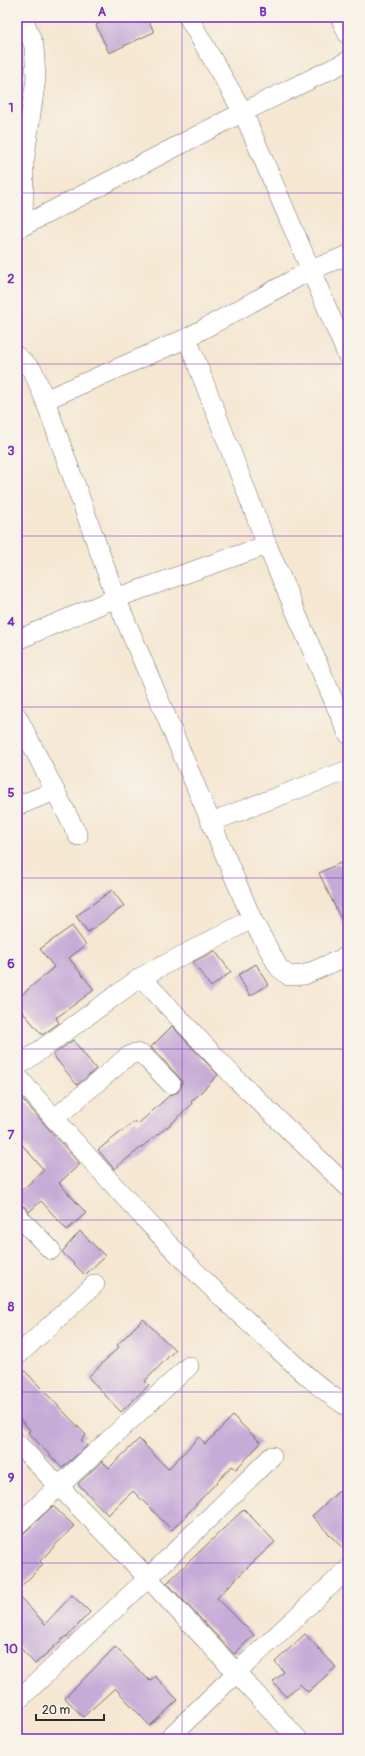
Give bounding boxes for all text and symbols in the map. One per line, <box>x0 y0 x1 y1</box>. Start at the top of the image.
text: A <box>98 4 107 20</box>
text: B <box>259 4 267 20</box>
text: 1 <box>8 100 14 116</box>
text: 2 <box>7 271 15 287</box>
text: 3 <box>7 443 15 459</box>
text: 4 <box>7 614 15 630</box>
text: 5 <box>7 785 15 801</box>
text: 6 <box>7 956 15 972</box>
text: 7 <box>8 1127 15 1143</box>
text: 8 <box>8 1299 15 1315</box>
text: 9 <box>8 1470 15 1486</box>
text: 10 <box>4 1641 18 1657</box>
scale bar <box>36 1696 104 1722</box>
text: 20 m <box>42 1703 71 1718</box>

